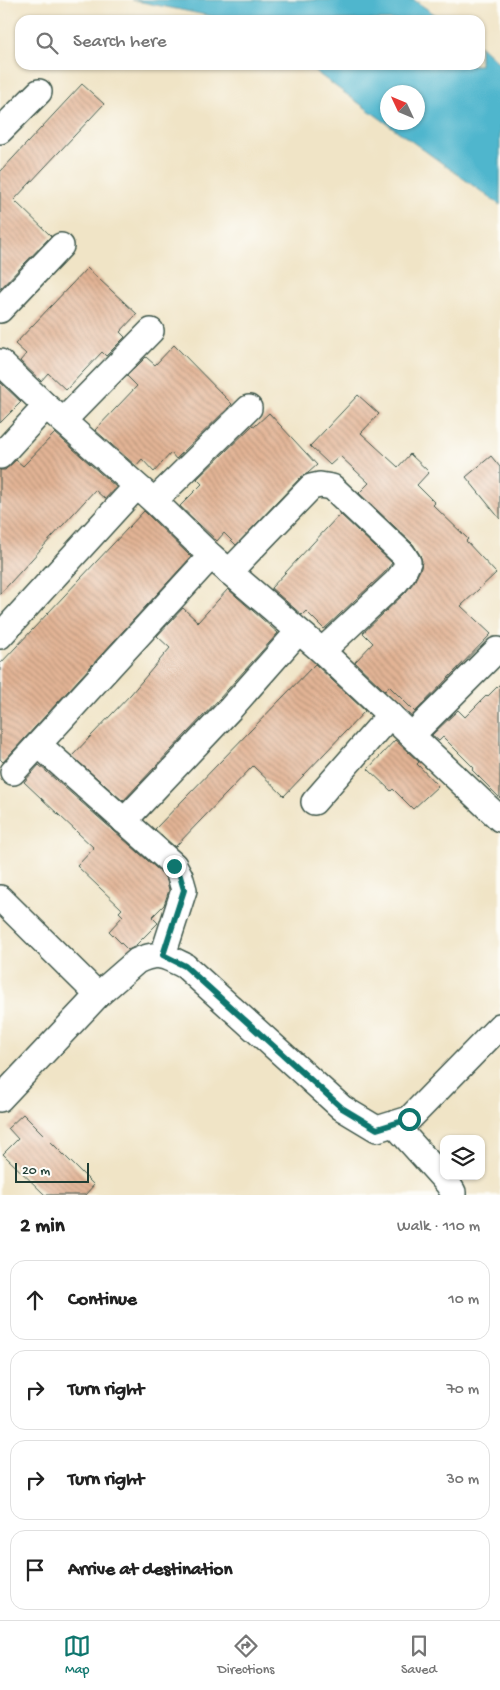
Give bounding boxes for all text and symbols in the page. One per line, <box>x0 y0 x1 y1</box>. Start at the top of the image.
search box <box>15 15 485 70</box>
icon: search <box>33 29 61 57</box>
text: Search here <box>73 31 167 54</box>
north arrow <box>380 85 425 130</box>
route end <box>163 855 186 878</box>
route start <box>398 1108 421 1131</box>
map controls <box>440 1135 485 1180</box>
button: layers <box>440 1135 485 1180</box>
scale bar <box>15 1160 89 1183</box>
text: 20 m <box>22 1163 50 1180</box>
text: 2 min <box>20 1215 65 1240</box>
text: Walk · 110 m <box>397 1218 480 1237</box>
icon: ahead <box>21 1286 49 1314</box>
text: Continue <box>68 1289 137 1312</box>
text: 10 m <box>448 1291 479 1310</box>
icon: right <box>21 1376 49 1404</box>
text: Turn right <box>68 1379 144 1402</box>
text: 70 m <box>446 1381 479 1400</box>
icon: right <box>21 1466 49 1494</box>
text: Turn right <box>68 1469 144 1492</box>
text: 30 m <box>446 1471 479 1490</box>
icon: arrive <box>21 1556 49 1584</box>
text: Arrive at destination <box>68 1559 232 1582</box>
tab: Map <box>63 1632 91 1679</box>
tab: Directions <box>218 1632 275 1679</box>
tab: Saved <box>401 1632 437 1679</box>

